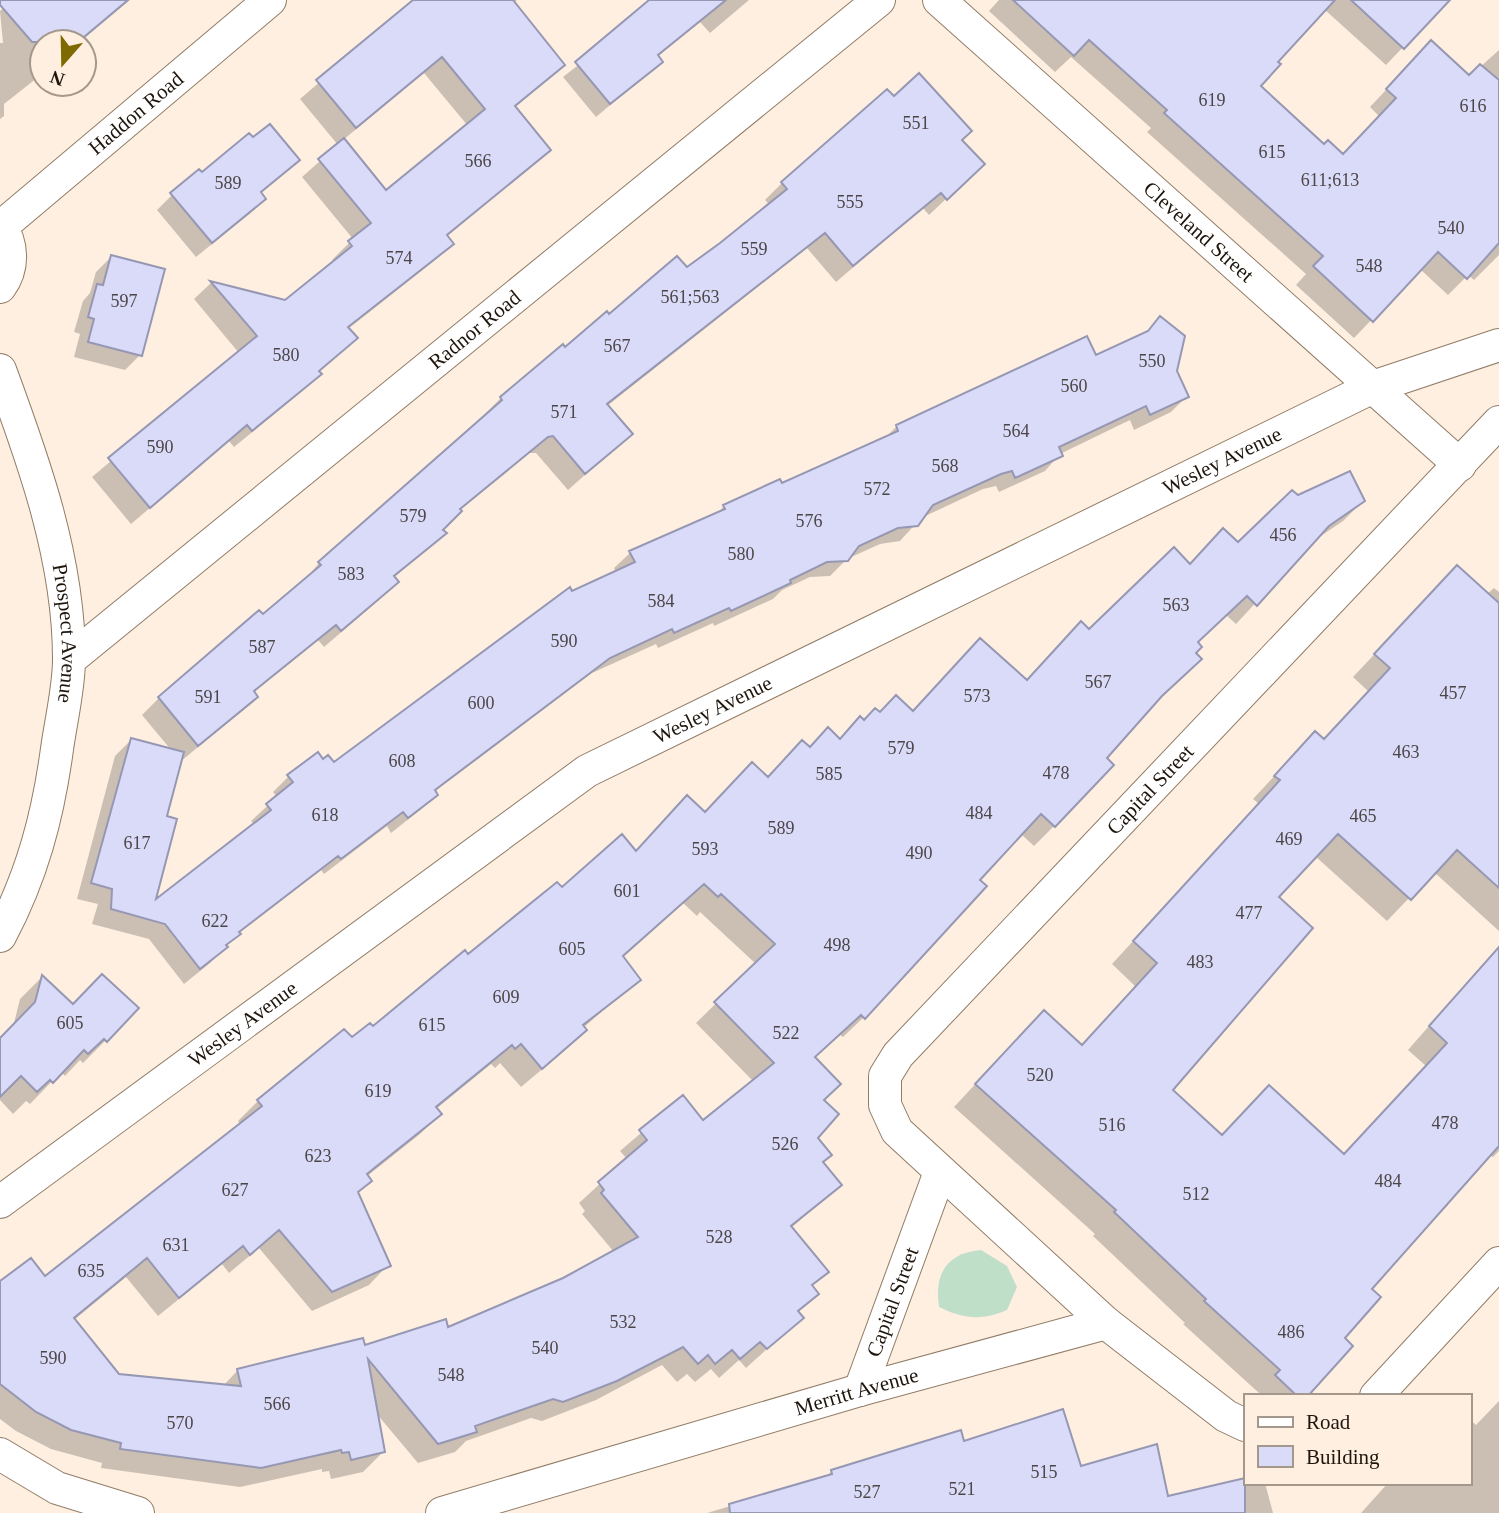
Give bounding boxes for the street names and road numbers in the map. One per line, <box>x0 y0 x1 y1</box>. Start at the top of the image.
street label: Haddon Road <box>84 66 188 160</box>
street label: Cleveland Street <box>1139 176 1259 287</box>
street label: Radnor Road <box>424 285 526 374</box>
street label: Wesley Avenue <box>1159 422 1285 500</box>
street label: Prospect Avenue <box>48 562 81 705</box>
street label: Wesley Avenue <box>649 671 776 749</box>
street label: Capital Street <box>1102 739 1198 840</box>
street label: Wesley Avenue <box>183 976 302 1072</box>
street label: Capital Street <box>861 1244 924 1360</box>
street label: Merritt Avenue <box>792 1363 921 1421</box>

